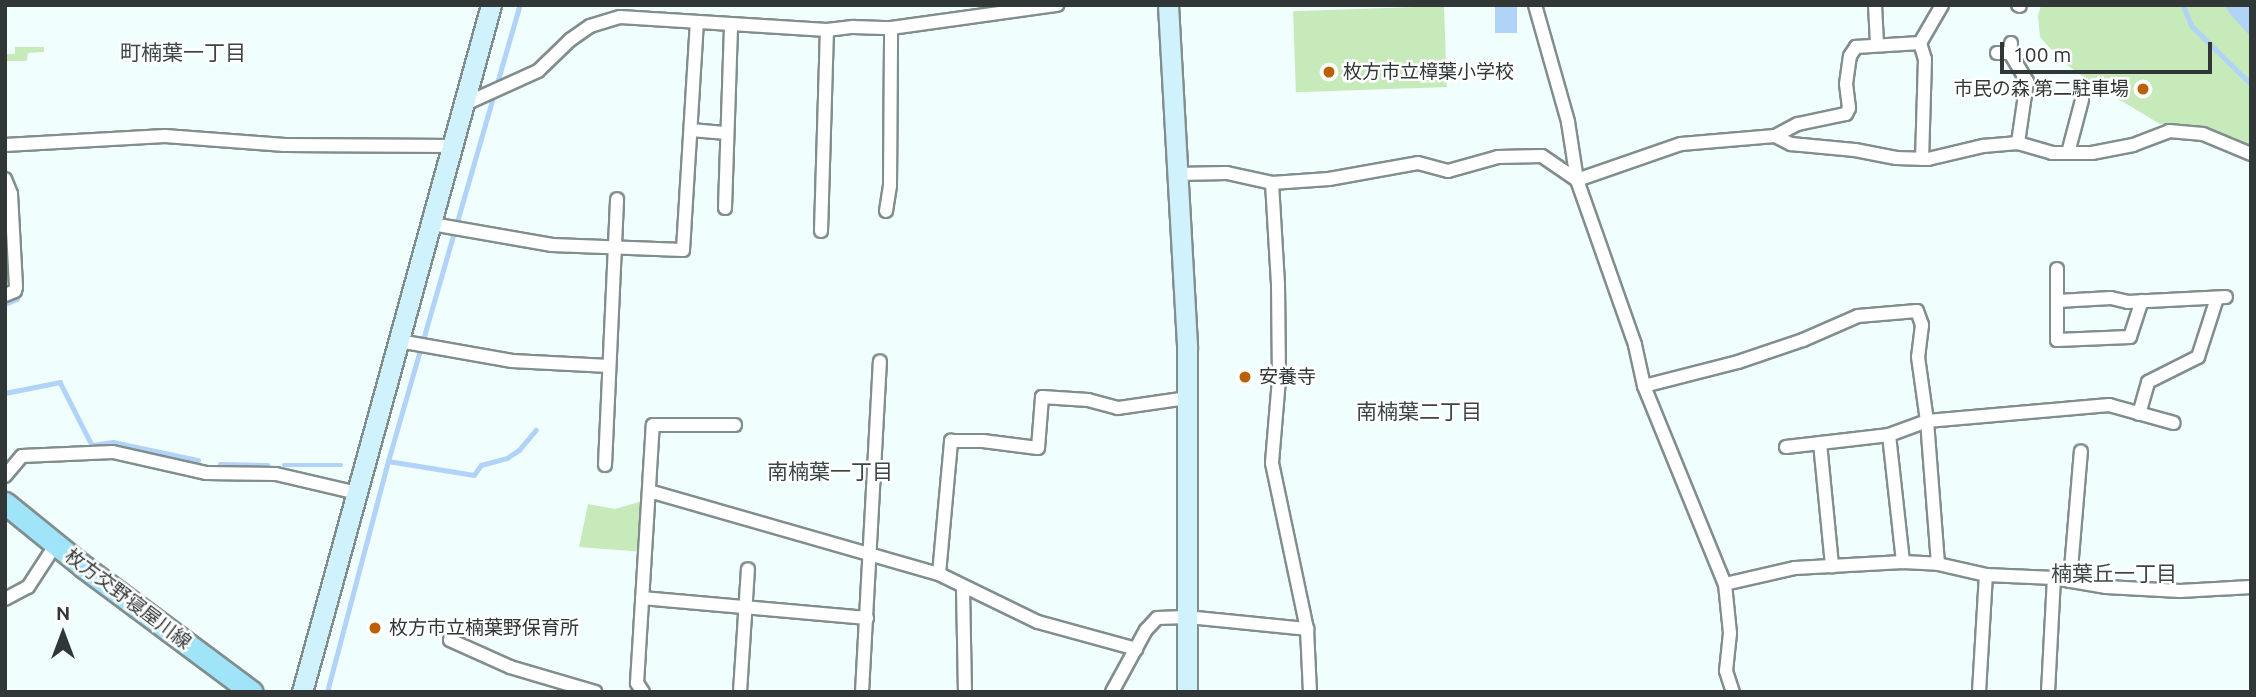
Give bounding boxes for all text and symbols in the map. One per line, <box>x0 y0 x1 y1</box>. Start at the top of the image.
scale bar <box>2004 28 2216 72</box>
district label: 町楠葉一丁目 <box>120 39 246 65</box>
text: 100 m <box>2013 42 2071 66</box>
place label: 枚方市立樟葉小学校 <box>1343 61 1514 83</box>
marker: 枚方市立樟葉小学校 <box>1321 64 1337 80</box>
place label: 市民の森 第二駐車場 <box>1954 78 2129 100</box>
marker: 市民の森 第二駐車場 <box>2135 81 2151 97</box>
place label: 安養寺 <box>1259 366 1316 388</box>
marker: 安養寺 <box>1237 369 1253 385</box>
district label: 南楠葉二丁目 <box>1356 398 1482 424</box>
district label: 南楠葉一丁目 <box>767 458 893 484</box>
street label: 枚方交野寝屋川線 <box>60 544 196 654</box>
district label: 楠葉丘一丁目 <box>2051 560 2177 586</box>
north arrow <box>28 599 98 669</box>
text: N <box>56 602 70 624</box>
place label: 枚方市立楠葉野保育所 <box>389 617 579 639</box>
marker: 枚方市立楠葉野保育所 <box>367 620 383 636</box>

